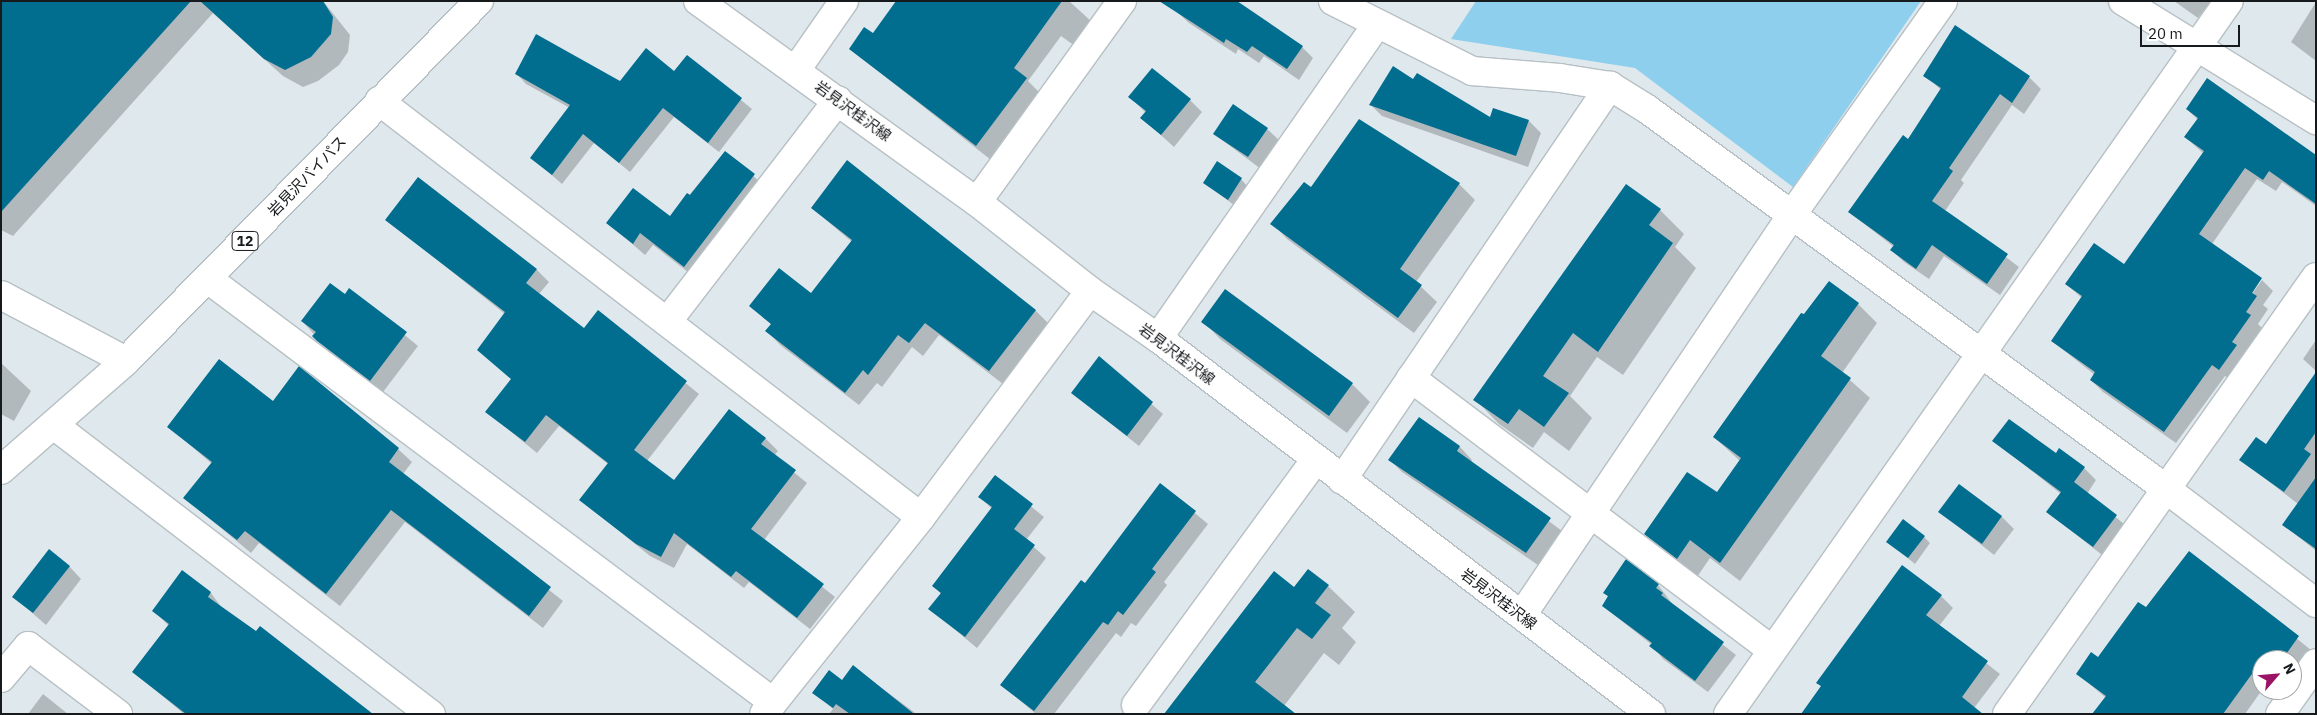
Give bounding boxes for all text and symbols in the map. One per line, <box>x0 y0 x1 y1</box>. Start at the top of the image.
scale bar <box>2142 15 2242 47</box>
text: 20 m <box>2148 24 2183 43</box>
street label: 岩見沢桂沢線 <box>811 77 895 145</box>
street label: 岩見沢バイパス <box>264 132 350 220</box>
road number: 12 <box>231 230 259 252</box>
street label: 岩見沢桂沢線 <box>1136 320 1218 388</box>
street label: 岩見沢桂沢線 <box>1458 565 1540 633</box>
north arrow <box>2252 650 2302 700</box>
text: N <box>2279 660 2300 677</box>

